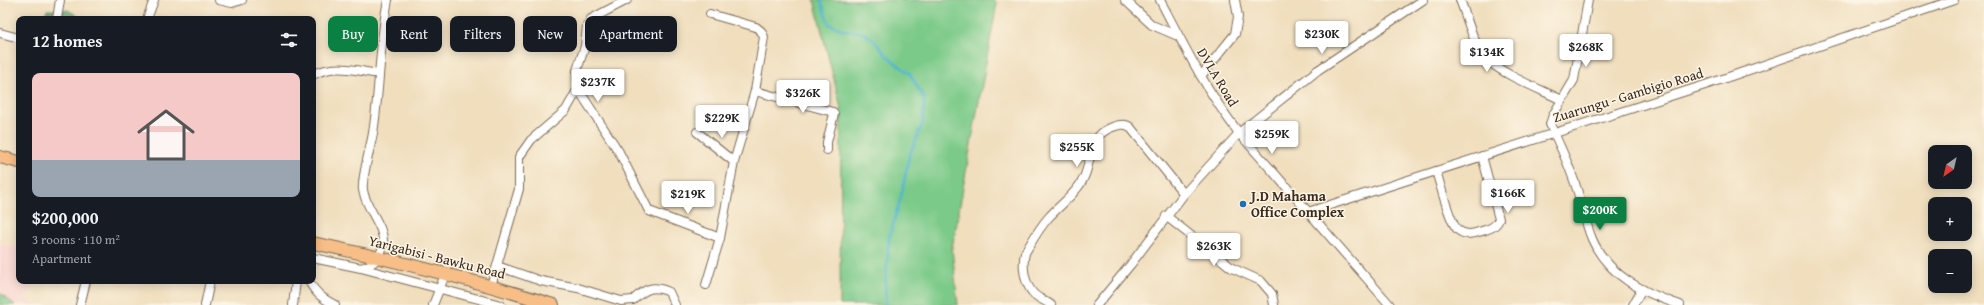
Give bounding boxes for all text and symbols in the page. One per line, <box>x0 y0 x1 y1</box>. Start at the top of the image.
chip: Buy <box>328 16 378 52</box>
chip: Rent <box>386 16 442 52</box>
chip: Filters <box>450 16 515 52</box>
chip: New <box>523 16 577 52</box>
chip: Apartment <box>585 16 677 52</box>
pin: $230K <box>1294 21 1350 55</box>
text: $230K <box>1304 24 1340 43</box>
text: 12 homes <box>32 28 103 53</box>
icon: filters <box>278 29 300 51</box>
pin: $268K <box>1558 34 1614 68</box>
text: $268K <box>1568 37 1604 56</box>
pin: $134K <box>1459 39 1515 73</box>
text: $134K <box>1469 42 1505 61</box>
street label: DVLA Road <box>1193 44 1244 111</box>
street label: Zuarungu - Gambigio Road <box>1550 62 1706 127</box>
pin: $237K <box>570 69 626 103</box>
text: $237K <box>580 72 616 91</box>
pin: $326K <box>775 80 831 114</box>
text: $326K <box>785 83 821 102</box>
icon: home <box>130 99 202 171</box>
pin: $229K <box>694 105 750 139</box>
text: $229K <box>704 108 740 127</box>
pin: $259K <box>1244 121 1300 155</box>
text: $259K <box>1254 124 1290 143</box>
pin: $255K <box>1049 134 1105 168</box>
text: $255K <box>1059 137 1095 156</box>
north arrow <box>1928 145 1972 189</box>
map controls <box>1928 145 1972 293</box>
pin: $166K <box>1480 180 1536 214</box>
pin: $219K <box>660 181 716 215</box>
text: $166K <box>1490 183 1526 202</box>
text: $219K <box>670 184 706 203</box>
place label: J.D Mahama Office Complex <box>1249 186 1345 222</box>
pin: $200K <box>1572 197 1628 231</box>
button: + <box>1928 197 1972 241</box>
marker: J.D Mahama Office Complex <box>1238 199 1248 209</box>
text: $200K <box>1582 200 1618 219</box>
text: $200,000 <box>32 205 98 230</box>
text: 3 rooms · 110 m² <box>32 230 120 249</box>
street label: Yarigabisi - Bawku Road <box>366 230 508 284</box>
pin: $263K <box>1186 233 1242 267</box>
text: $263K <box>1196 236 1232 255</box>
text: Apartment <box>32 249 92 268</box>
button: − <box>1928 249 1972 293</box>

